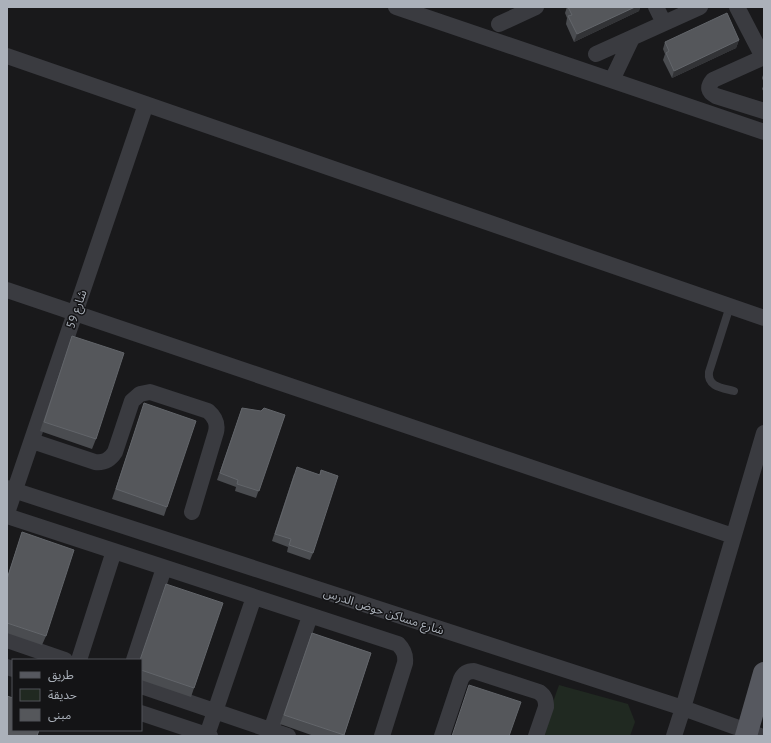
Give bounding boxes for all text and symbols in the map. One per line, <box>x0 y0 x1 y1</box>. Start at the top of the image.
street label: شارع 59 <box>62 288 91 331</box>
street label: شارع مساكن حوض الدرس <box>321 584 446 640</box>
legend <box>12 659 142 731</box>
text: طريق <box>48 667 74 683</box>
text: حديقة <box>48 687 77 702</box>
text: مبنى <box>48 707 71 722</box>

